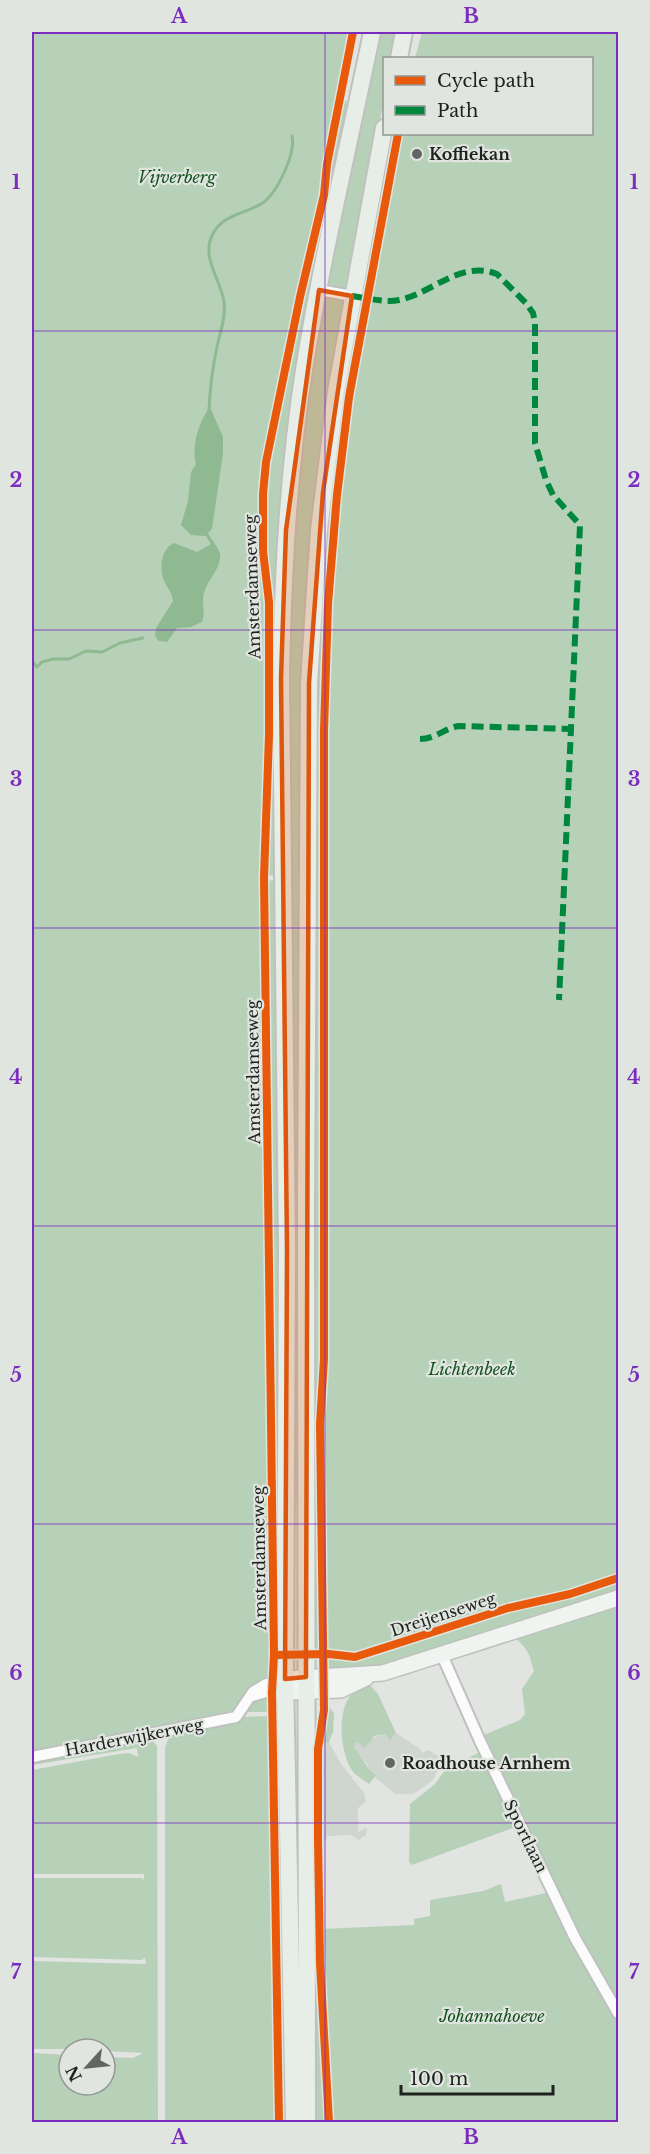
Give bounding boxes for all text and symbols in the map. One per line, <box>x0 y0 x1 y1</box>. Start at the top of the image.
text: A <box>170 4 188 28</box>
text: B <box>463 4 479 28</box>
legend <box>383 57 593 135</box>
text: Cycle path <box>437 70 535 92</box>
text: Path <box>437 100 478 122</box>
place label: Koffiekan <box>429 144 510 164</box>
marker: Koffiekan <box>410 147 424 161</box>
park label: Vijverberg <box>138 167 217 187</box>
text: 1 <box>12 170 21 194</box>
text: 1 <box>630 170 639 194</box>
text: 2 <box>9 468 23 492</box>
text: 2 <box>627 468 641 492</box>
street label: Amsterdamseweg <box>239 514 265 661</box>
text: 3 <box>10 767 22 791</box>
text: 3 <box>628 767 640 791</box>
street label: Amsterdamseweg <box>242 999 264 1145</box>
text: 4 <box>9 1065 23 1089</box>
text: 4 <box>627 1065 641 1089</box>
park label: Lichtenbeek <box>427 1359 516 1379</box>
text: 5 <box>10 1363 22 1387</box>
text: 5 <box>628 1363 640 1387</box>
street label: Amsterdamseweg <box>248 1485 270 1631</box>
street label: Dreijenseweg <box>388 1587 499 1640</box>
text: 6 <box>9 1661 23 1685</box>
text: 6 <box>627 1661 641 1685</box>
street label: Harderwijkerweg <box>63 1714 205 1760</box>
place label: Roadhouse Arnhem <box>402 1753 571 1773</box>
marker: Roadhouse Arnhem <box>383 1756 397 1770</box>
street label: Sportlaan <box>500 1796 552 1876</box>
text: 7 <box>11 1960 22 1984</box>
text: 7 <box>629 1960 640 1984</box>
park label: Johannahoeve <box>438 2006 545 2026</box>
north arrow <box>57 2037 117 2097</box>
scale bar <box>401 2058 552 2096</box>
text: N <box>61 2063 86 2085</box>
text: 100 m <box>410 2068 468 2090</box>
text: A <box>170 2125 188 2149</box>
text: B <box>463 2125 479 2149</box>

